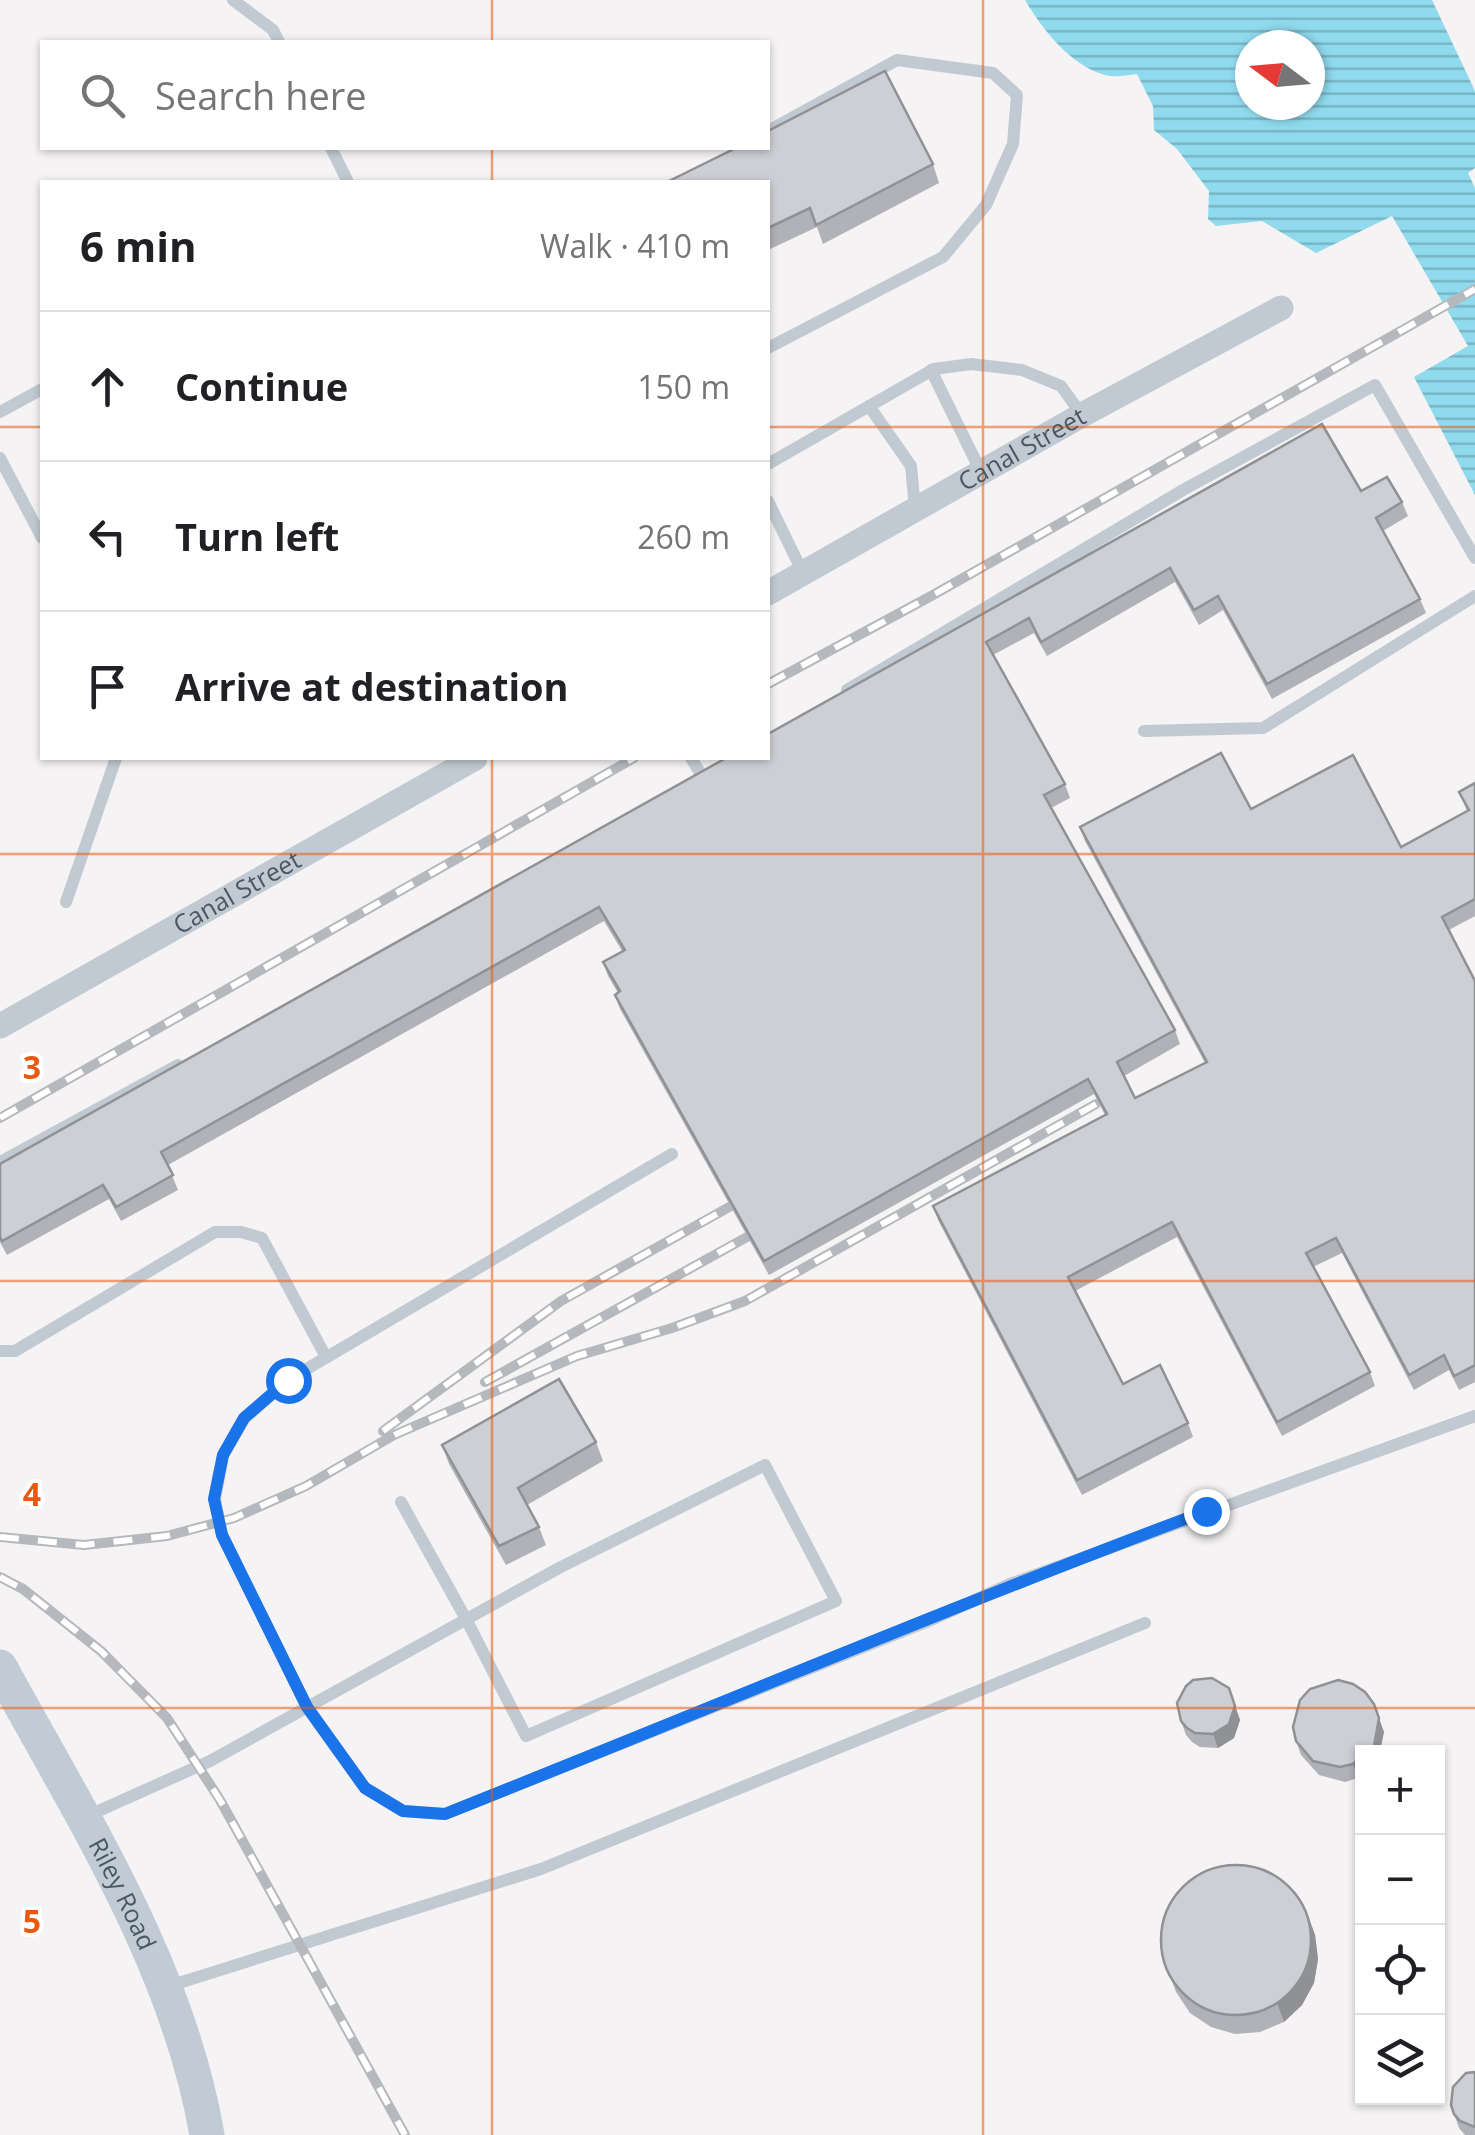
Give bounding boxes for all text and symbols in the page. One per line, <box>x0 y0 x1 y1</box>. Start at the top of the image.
north arrow <box>1235 30 1325 120</box>
search box <box>40 40 770 150</box>
icon: search <box>75 68 130 123</box>
text: Search here <box>155 69 367 121</box>
text: 6 min <box>80 217 197 274</box>
text: Walk · 410 m <box>540 224 730 267</box>
icon: ahead <box>80 359 135 414</box>
text: Continue <box>175 360 348 412</box>
text: 150 m <box>637 365 730 408</box>
street label: Canal Street <box>952 398 1092 498</box>
icon: left <box>80 509 135 564</box>
text: Turn left <box>175 510 339 562</box>
text: 260 m <box>637 515 730 558</box>
icon: arrive <box>80 659 135 714</box>
text: Arrive at destination <box>175 660 569 712</box>
street label: Canal Street <box>166 842 306 941</box>
text: 3 <box>23 1045 41 1088</box>
route start <box>266 1358 312 1404</box>
text: 4 <box>23 1472 41 1515</box>
route end <box>1184 1489 1230 1535</box>
map controls <box>1355 1745 1445 2105</box>
button: + <box>1355 1745 1445 1835</box>
street label: Riley Road <box>82 1831 165 1955</box>
button: − <box>1355 1835 1445 1925</box>
text: 5 <box>23 1899 41 1942</box>
button: locate <box>1355 1925 1445 2015</box>
button: layers <box>1355 2015 1445 2105</box>

